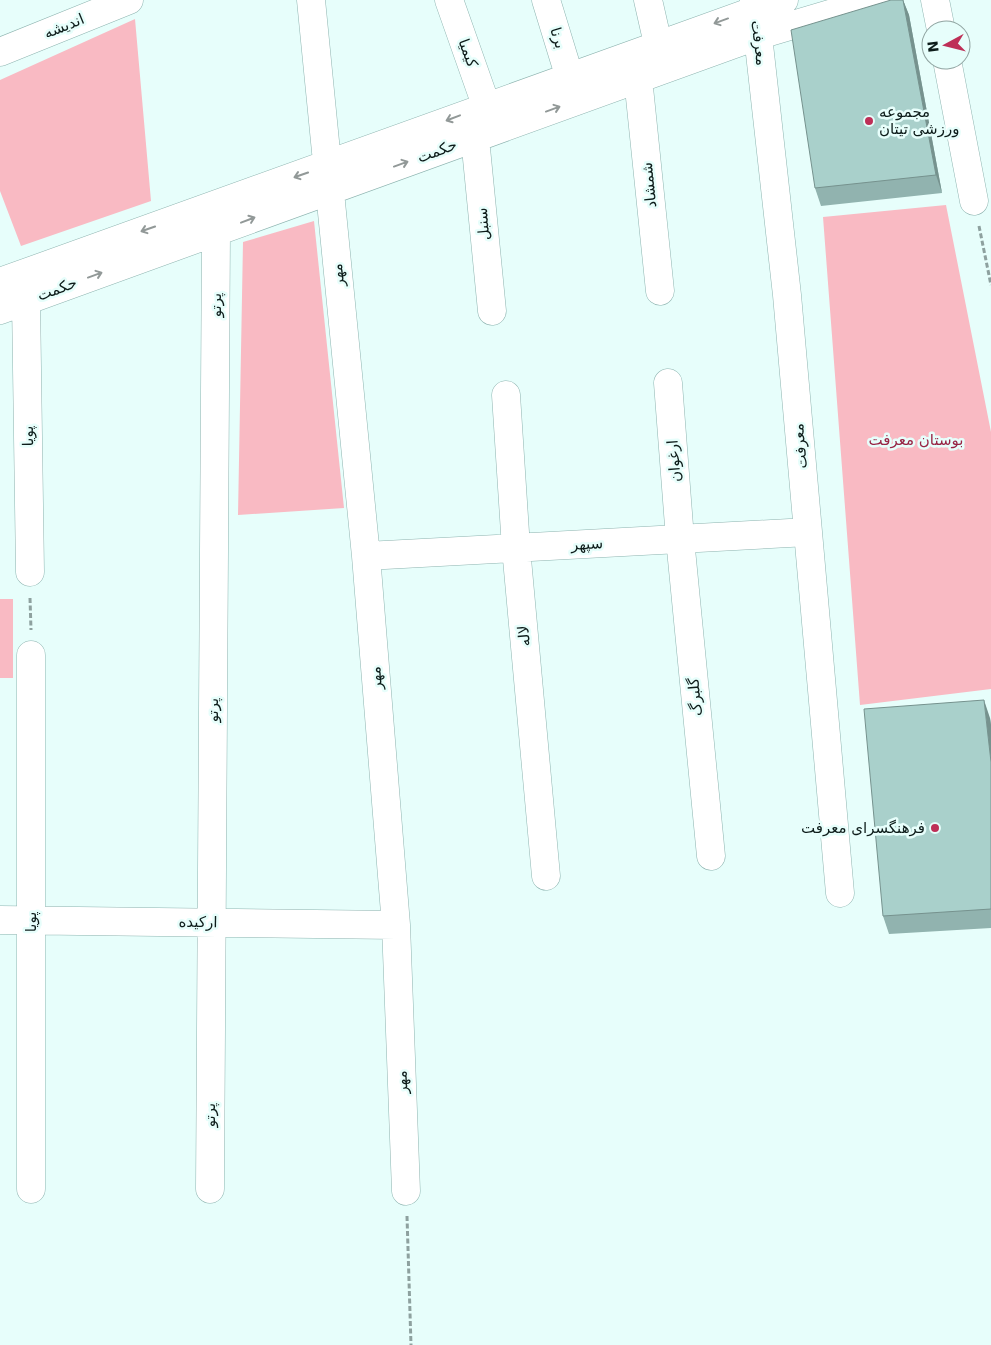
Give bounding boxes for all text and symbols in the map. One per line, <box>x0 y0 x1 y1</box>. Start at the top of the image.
street label: اندیشه <box>41 10 87 42</box>
one-way arrow <box>714 17 730 26</box>
street label: معرفت <box>747 19 771 67</box>
north arrow <box>921 20 971 70</box>
street label: برنا <box>546 25 570 51</box>
street label: کیمیا <box>455 36 482 71</box>
text: N <box>924 40 942 53</box>
place label: مجموعه ورزشی تیتان <box>879 103 959 138</box>
one-way arrow <box>545 104 561 113</box>
one-way arrow <box>446 114 462 123</box>
marker: مجموعه ورزشی تیتان <box>863 115 875 127</box>
street label: حکمت <box>415 136 459 166</box>
one-way arrow <box>392 159 408 168</box>
street label: شمشاد <box>638 161 660 209</box>
one-way arrow <box>294 171 310 180</box>
street label: سنبل <box>473 207 493 241</box>
one-way arrow <box>240 215 255 224</box>
one-way arrow <box>141 225 156 234</box>
street label: مهر <box>328 263 348 288</box>
one-way arrow <box>87 270 102 279</box>
street label: حکمت <box>35 274 79 304</box>
street label: پرتو <box>207 293 226 318</box>
street label: معرفت <box>789 423 811 469</box>
street label: پویا <box>19 425 38 446</box>
park label: بوستان معرفت <box>869 431 963 449</box>
street label: ارغوان <box>664 439 684 483</box>
street label: سپهر <box>569 534 604 555</box>
street label: لاله <box>514 625 534 647</box>
street label: مهر <box>366 666 386 691</box>
street label: گلبرگ <box>684 676 706 717</box>
street label: پرتو <box>204 698 223 723</box>
place label: فرهنگسرای معرفت <box>801 819 925 837</box>
marker: فرهنگسرای معرفت <box>929 822 941 834</box>
street label: پویا <box>22 912 41 932</box>
street label: ارکیده <box>178 913 218 931</box>
street label: مهر <box>393 1070 411 1095</box>
street label: پرتو <box>201 1103 220 1128</box>

